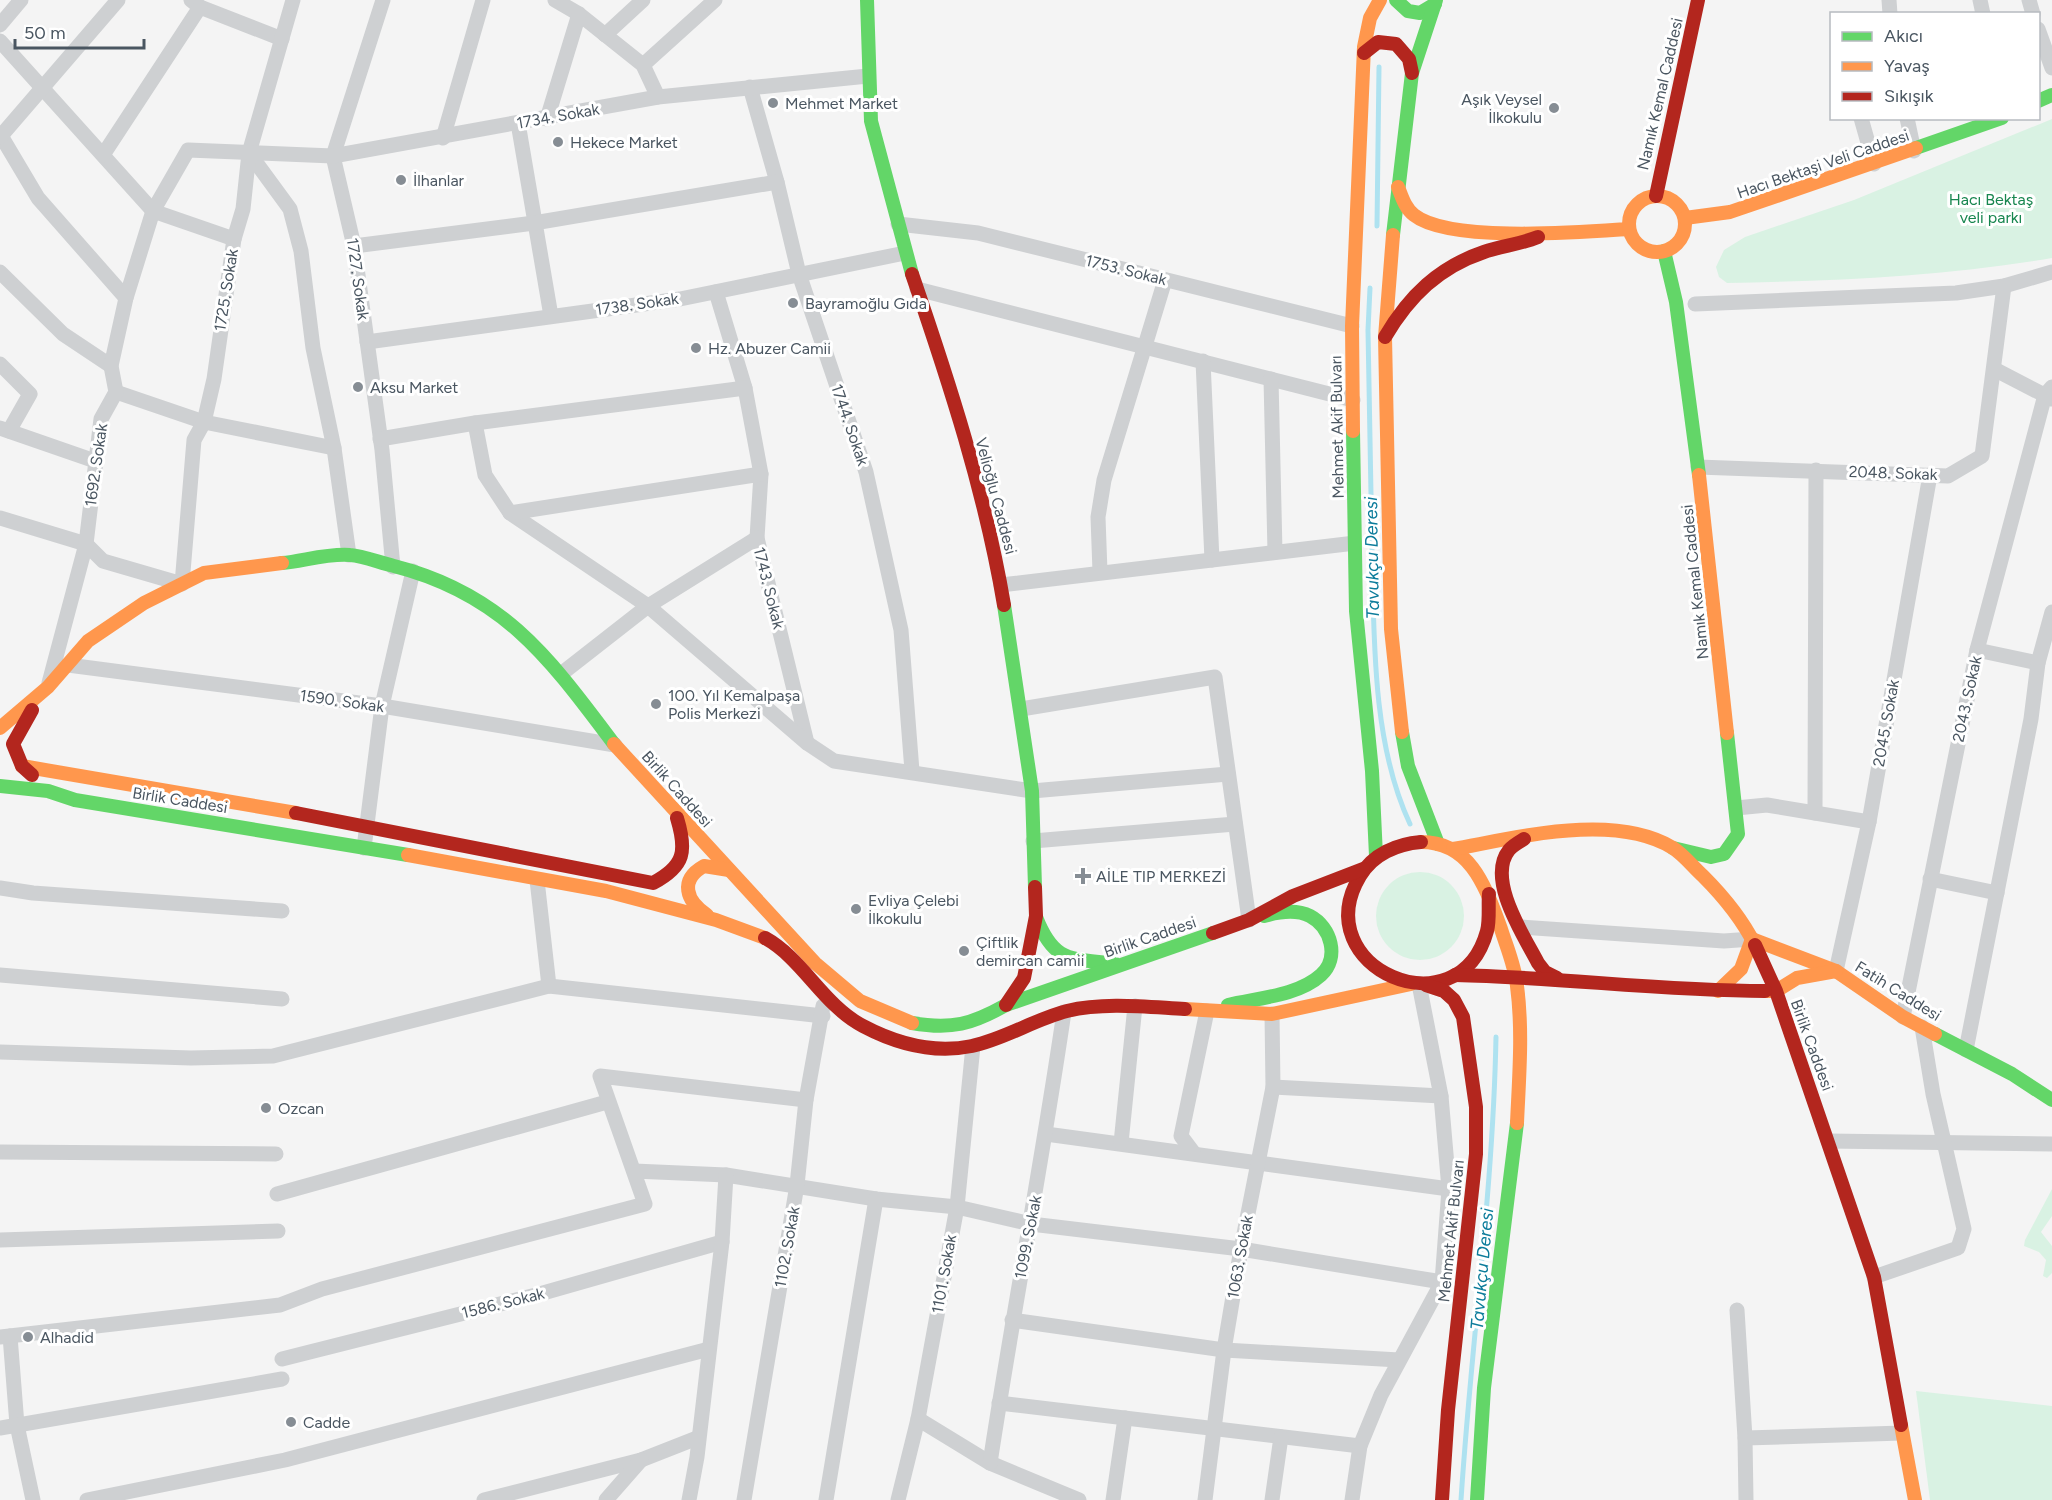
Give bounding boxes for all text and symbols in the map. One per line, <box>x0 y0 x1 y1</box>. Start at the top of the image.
scale bar <box>15 12 144 50</box>
legend <box>1830 12 2040 120</box>
street label: Namık Kemal Caddesi <box>1633 16 1687 172</box>
text: 50 m <box>24 22 66 44</box>
text: Akıcı <box>1884 25 1923 47</box>
text: Yavaş <box>1884 55 1930 77</box>
text: Sıkışık <box>1884 85 1934 107</box>
place label: Aşık Veysel İlkokulu <box>1461 90 1542 127</box>
place label: Mehmet Market <box>785 94 898 113</box>
marker: Mehmet Market <box>766 96 780 110</box>
street label: 1734. Sokak <box>515 99 601 133</box>
marker: Aşık Veysel İlkokulu <box>1547 101 1561 115</box>
street label: Hacı Bektaşi Veli Caddesi <box>1734 126 1912 202</box>
place label: Hekece Market <box>570 133 678 152</box>
marker: Hekece Market <box>551 135 565 149</box>
place label: İlhanlar <box>413 171 465 190</box>
marker: İlhanlar <box>394 173 408 187</box>
park label: Hacı Bektaş veli parkı <box>1949 190 2033 227</box>
street label: 1727. Sokak <box>343 237 373 321</box>
street label: 1725. Sokak <box>210 247 242 333</box>
street label: 1753. Sokak <box>1083 251 1169 289</box>
street label: 1738. Sokak <box>594 289 680 319</box>
place label: Bayramoğlu Gıda <box>805 294 927 313</box>
marker: Bayramoğlu Gıda <box>786 296 800 310</box>
place label: Hz. Abuzer Camii <box>708 339 831 358</box>
marker: Hz. Abuzer Camii <box>689 341 703 355</box>
street label: Mehmet Akif Bulvarı <box>1326 355 1348 499</box>
place label: Aksu Market <box>370 378 458 397</box>
marker: Aksu Market <box>351 380 365 394</box>
street label: 1744. Sokak <box>827 382 873 468</box>
street label: 1692. Sokak <box>81 422 111 508</box>
street label: Velioğlu Caddesi <box>971 436 1021 556</box>
street label: 2048. Sokak <box>1848 462 1938 484</box>
water label: Tavukçu Deresi <box>1360 496 1384 619</box>
street label: Namık Kemal Caddesi <box>1677 504 1713 660</box>
street label: 1743. Sokak <box>750 545 788 631</box>
street label: 2043. Sokak <box>1949 654 1985 744</box>
street label: 2045. Sokak <box>1869 678 1903 768</box>
street label: 1590. Sokak <box>299 686 386 716</box>
place label: 100. Yıl Kemalpaşa Polis Merkezi <box>668 686 800 723</box>
marker: 100. Yıl Kemalpaşa Polis Merkezi <box>649 697 663 711</box>
street label: Birlik Caddesi <box>638 747 716 831</box>
street label: Birlik Caddesi <box>131 783 229 817</box>
marker: AİLE TIP MERKEZİ <box>1074 867 1092 885</box>
place label: AİLE TIP MERKEZİ <box>1096 867 1226 886</box>
place label: Evliya Çelebi İlkokulu <box>868 891 959 928</box>
marker: Evliya Çelebi İlkokulu <box>849 902 863 916</box>
street label: Birlik Caddesi <box>1101 912 1199 962</box>
place label: Çiftlik demircan camii <box>976 933 1084 970</box>
marker: Çiftlik demircan camii <box>957 944 971 958</box>
street label: Fatih Caddesi <box>1852 957 1944 1025</box>
street label: Birlik Caddesi <box>1787 997 1837 1093</box>
place label: Ozcan <box>278 1099 324 1118</box>
marker: Ozcan <box>259 1101 273 1115</box>
street label: Mehmet Akif Bulvarı <box>1434 1159 1468 1303</box>
street label: 1099. Sokak <box>1011 1193 1045 1280</box>
street label: 1102. Sokak <box>770 1205 804 1289</box>
water label: Tavukçu Deresi <box>1466 1206 1498 1331</box>
street label: 1063. Sokak <box>1223 1213 1257 1300</box>
street label: 1101. Sokak <box>928 1233 960 1315</box>
street label: 1586. Sokak <box>460 1283 547 1322</box>
place label: Alhadid <box>40 1328 94 1347</box>
marker: Alhadid <box>21 1330 35 1344</box>
place label: Cadde <box>303 1413 350 1432</box>
marker: Cadde <box>284 1415 298 1429</box>

